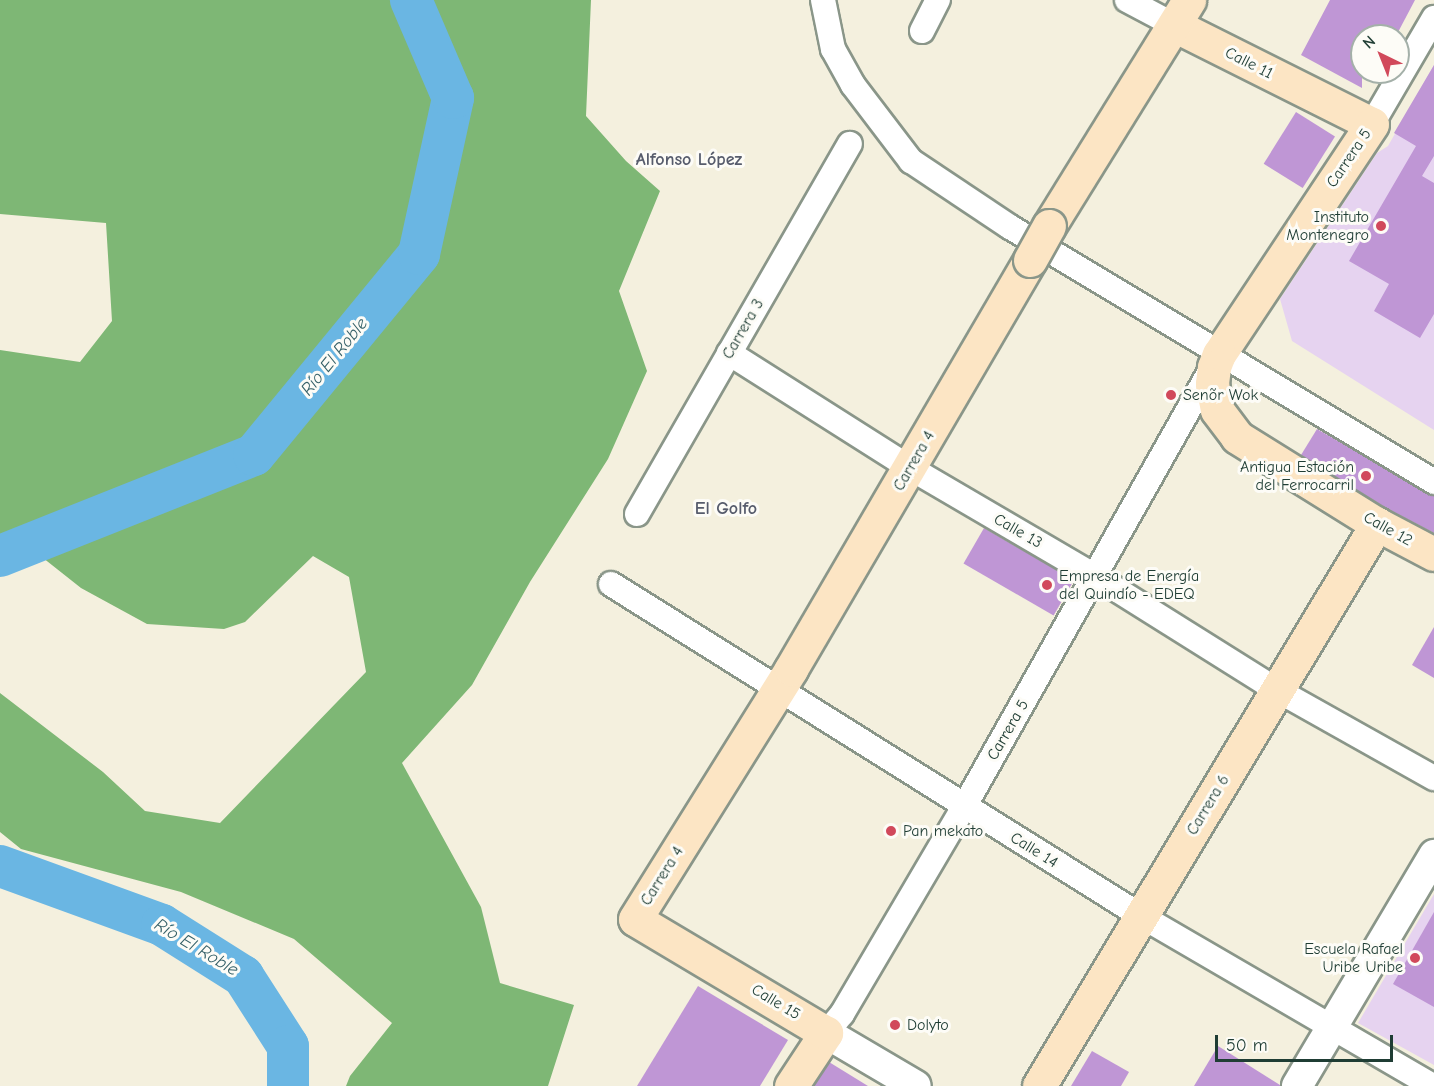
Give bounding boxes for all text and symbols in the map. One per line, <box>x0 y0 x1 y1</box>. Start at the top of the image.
north arrow <box>1350 24 1410 84</box>
text: N <box>1359 32 1379 52</box>
street label: Calle 11 <box>1222 43 1276 83</box>
street label: Carrera 5 <box>1322 125 1376 191</box>
district label: Alfonso López <box>636 149 742 171</box>
place label: Instituto Montenegro <box>1286 207 1369 245</box>
marker: Instituto Montenegro <box>1374 219 1388 233</box>
street label: Carrera 3 <box>718 296 768 362</box>
water label: Río El Roble <box>297 314 373 400</box>
place label: Senõr Wok <box>1183 385 1258 405</box>
marker: Senõr Wok <box>1164 388 1178 402</box>
street label: Carrera 4 <box>889 428 939 494</box>
place label: Antigua Estación del Ferrocarril <box>1240 457 1354 495</box>
marker: Antigua Estación del Ferrocarril <box>1359 469 1373 483</box>
district label: El Golfo <box>695 498 757 520</box>
street label: Calle 12 <box>1360 508 1416 550</box>
street label: Calle 13 <box>990 509 1046 553</box>
place label: Empresa de Energía del Quindío - EDEQ <box>1059 566 1199 604</box>
marker: Empresa de Energía del Quindío - EDEQ <box>1040 578 1054 592</box>
street label: Carrera 5 <box>983 696 1033 764</box>
street label: Carrera 6 <box>1183 771 1233 839</box>
place label: Pan mekato <box>903 821 983 841</box>
marker: Pan mekato <box>884 824 898 838</box>
street label: Calle 14 <box>1007 828 1061 872</box>
street label: Carrera 4 <box>636 843 688 909</box>
water label: Río El Roble <box>150 915 242 981</box>
place label: Escuela Rafael Uribe Uribe <box>1304 939 1403 977</box>
marker: Escuela Rafael Uribe Uribe <box>1408 951 1422 965</box>
street label: Calle 15 <box>748 980 804 1024</box>
place label: Dolyto <box>907 1015 949 1035</box>
marker: Dolyto <box>888 1018 902 1032</box>
scale bar <box>1218 1023 1396 1061</box>
text: 50 m <box>1226 1035 1268 1056</box>

